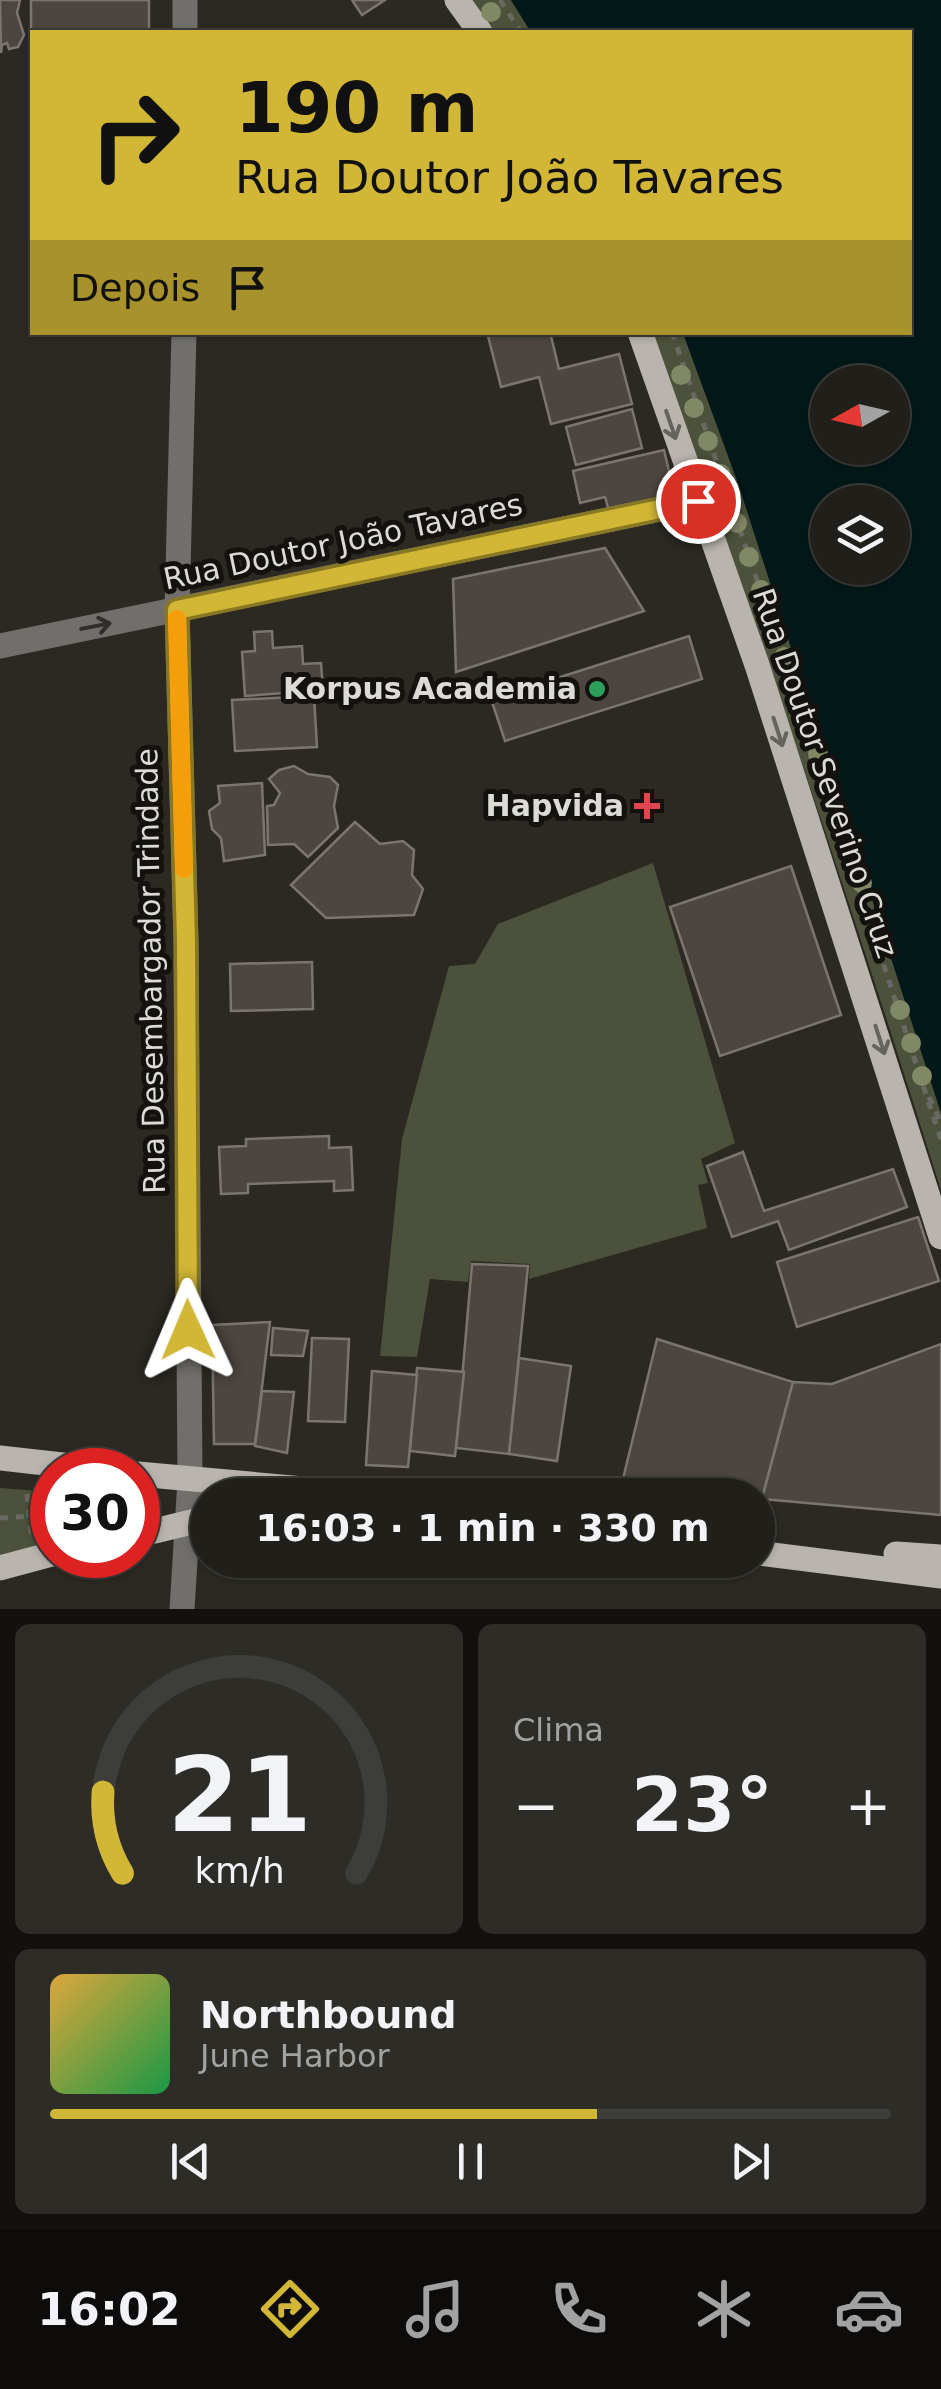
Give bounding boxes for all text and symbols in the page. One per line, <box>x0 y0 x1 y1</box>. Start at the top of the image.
text: 190 m <box>235 67 478 149</box>
icon: right <box>70 70 200 200</box>
text: Rua Doutor João Tavares <box>235 151 784 204</box>
icon: arrive <box>220 260 275 315</box>
text: Depois <box>70 266 200 310</box>
north arrow <box>810 365 910 465</box>
map controls <box>810 365 910 585</box>
one-way arrow <box>663 408 681 440</box>
pin <box>656 459 741 544</box>
icon: arrive <box>671 474 726 529</box>
button: layers <box>810 485 910 585</box>
street label: Rua Doutor João Tavares <box>160 486 526 597</box>
street label: Rua Doutor Severino Cruz <box>746 584 905 962</box>
one-way arrow <box>79 616 111 635</box>
place label: Korpus Academia <box>283 671 577 706</box>
marker: Korpus Academia <box>586 678 608 700</box>
one-way arrow <box>770 715 788 747</box>
street label: Rua Desembargador Trindade <box>129 748 172 1194</box>
place label: Hapvida <box>486 788 624 823</box>
marker: Hapvida <box>634 793 660 819</box>
one-way arrow <box>872 1024 890 1056</box>
position arrow <box>136 1278 240 1382</box>
speed limit sign: 30 <box>30 1448 160 1578</box>
text: 16:03 · 1 min · 330 m <box>255 1506 710 1550</box>
text: Clima <box>513 1711 604 1749</box>
text: 21 <box>167 1734 311 1856</box>
text: 23° <box>631 1761 773 1849</box>
text: − <box>513 1774 559 1838</box>
text: + <box>845 1774 891 1838</box>
text: km/h <box>194 1850 284 1891</box>
text: Northbound <box>200 1993 456 2037</box>
text: June Harbor <box>200 2037 390 2075</box>
icon: previous <box>163 2134 218 2189</box>
icon: pause <box>443 2134 498 2189</box>
icon: next <box>723 2134 778 2189</box>
icon: directions <box>255 2274 325 2344</box>
icon: music <box>400 2274 470 2344</box>
icon: phone <box>544 2274 614 2344</box>
icon: climate <box>689 2274 759 2344</box>
icon: car <box>834 2274 904 2344</box>
text: 16:02 <box>37 2283 181 2336</box>

